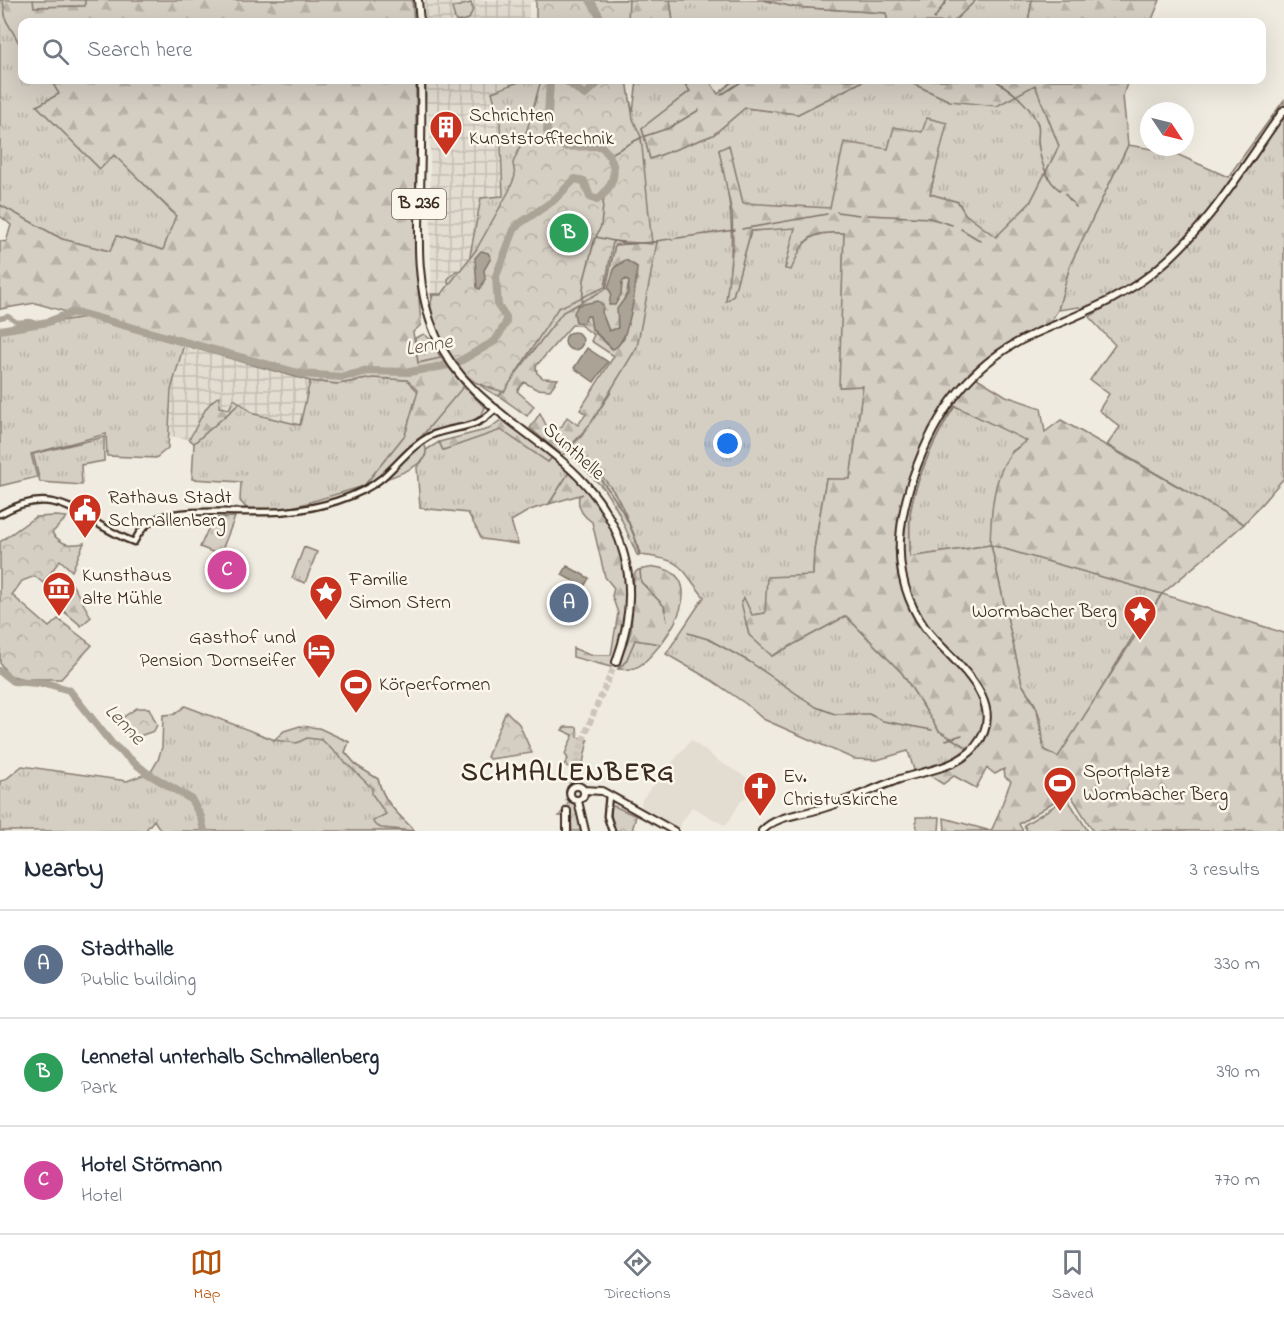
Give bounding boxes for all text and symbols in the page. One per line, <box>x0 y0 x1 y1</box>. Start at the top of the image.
search box <box>18 18 1266 84</box>
icon: search <box>39 35 72 68</box>
text: Search here <box>87 35 192 67</box>
place label: Schrichten Kunststofftechnik <box>469 102 614 154</box>
north arrow <box>1140 102 1194 156</box>
building icon: Schrichten Kunststofftechnik <box>428 109 464 156</box>
road number: B 236 <box>392 189 446 219</box>
pin: B <box>550 210 588 256</box>
water label: Lenne <box>403 327 456 365</box>
street label: Sunthelle <box>535 416 611 488</box>
your location <box>713 429 742 458</box>
place label: Rathaus Stadt Schmallenberg <box>108 484 232 537</box>
public building icon: Rathaus Stadt Schmallenberg <box>67 492 103 539</box>
pin: C <box>208 548 246 592</box>
place label: Kunsthaus alte Mühle <box>82 562 172 614</box>
place label: Familie Simon Stern <box>348 566 451 618</box>
museum icon: Kunsthaus alte Mühle <box>41 570 77 617</box>
place icon: Familie Simon Stern <box>308 574 344 621</box>
pin: A <box>550 580 588 626</box>
place icon: Wormbacher Berg <box>1122 594 1158 641</box>
place label: Wormbacher Berg <box>972 598 1117 628</box>
place label: Gasthof und Pension Dornseifer <box>139 624 297 676</box>
hotel icon: Gasthof und Pension Dornseifer <box>301 632 337 679</box>
sports icon: Körperformen <box>338 667 374 714</box>
place label: Körperformen <box>379 671 490 700</box>
water label: Lenne <box>97 698 152 754</box>
district label: SCHMALLENBERG <box>461 755 675 793</box>
place label: Sportplatz Wormbacher Berg <box>1083 758 1228 811</box>
place label: Ev. Christuskirche <box>783 763 898 815</box>
sports icon: Sportplatz Wormbacher Berg <box>1042 765 1078 812</box>
church icon: Ev. Christuskirche <box>742 770 778 817</box>
text: Nearby <box>24 851 103 889</box>
text: 3 results <box>1190 856 1260 885</box>
text: Stadthalle <box>81 934 174 966</box>
text: A <box>37 950 50 979</box>
text: 330 m <box>1214 950 1260 979</box>
text: Public building <box>81 966 196 995</box>
text: Lennetal unterhalb Schmallenberg <box>81 1042 379 1074</box>
text: B <box>37 1058 50 1087</box>
text: 390 m <box>1217 1058 1260 1087</box>
text: Park <box>81 1074 117 1103</box>
text: Hotel Störmann <box>81 1150 222 1182</box>
text: C <box>38 1166 49 1195</box>
text: 770 m <box>1214 1166 1260 1195</box>
text: Hotel <box>81 1182 122 1211</box>
tab: Map <box>190 1246 223 1306</box>
tab: Directions <box>604 1246 671 1306</box>
tab: Saved <box>1052 1246 1094 1306</box>

